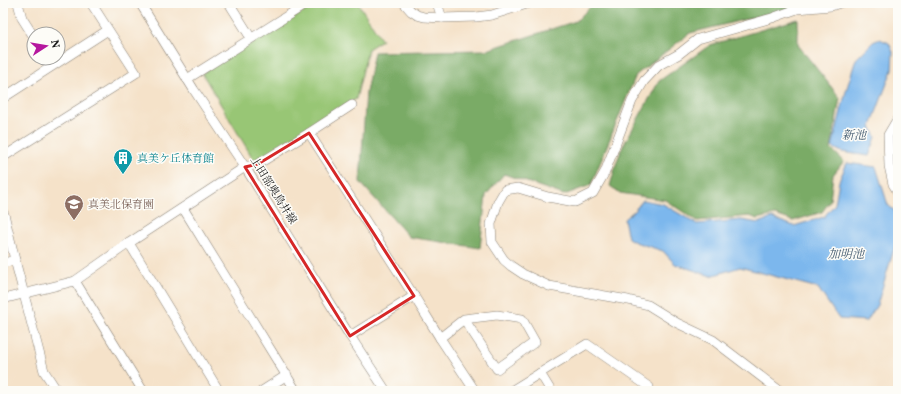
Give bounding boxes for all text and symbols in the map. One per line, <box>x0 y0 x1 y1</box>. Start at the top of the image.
north arrow <box>26 26 66 66</box>
text: N <box>46 39 62 50</box>
water label: 新池 <box>842 128 868 144</box>
building icon: 真美ケ丘体育館 <box>112 147 134 175</box>
place label: 真美ケ丘体育館 <box>137 152 214 167</box>
street label: 上田部奥鳥井線 <box>246 154 299 227</box>
school or university icon: 真美北保育園 <box>63 193 85 221</box>
place label: 真美北保育園 <box>88 198 154 213</box>
water label: 加明池 <box>828 247 866 263</box>

